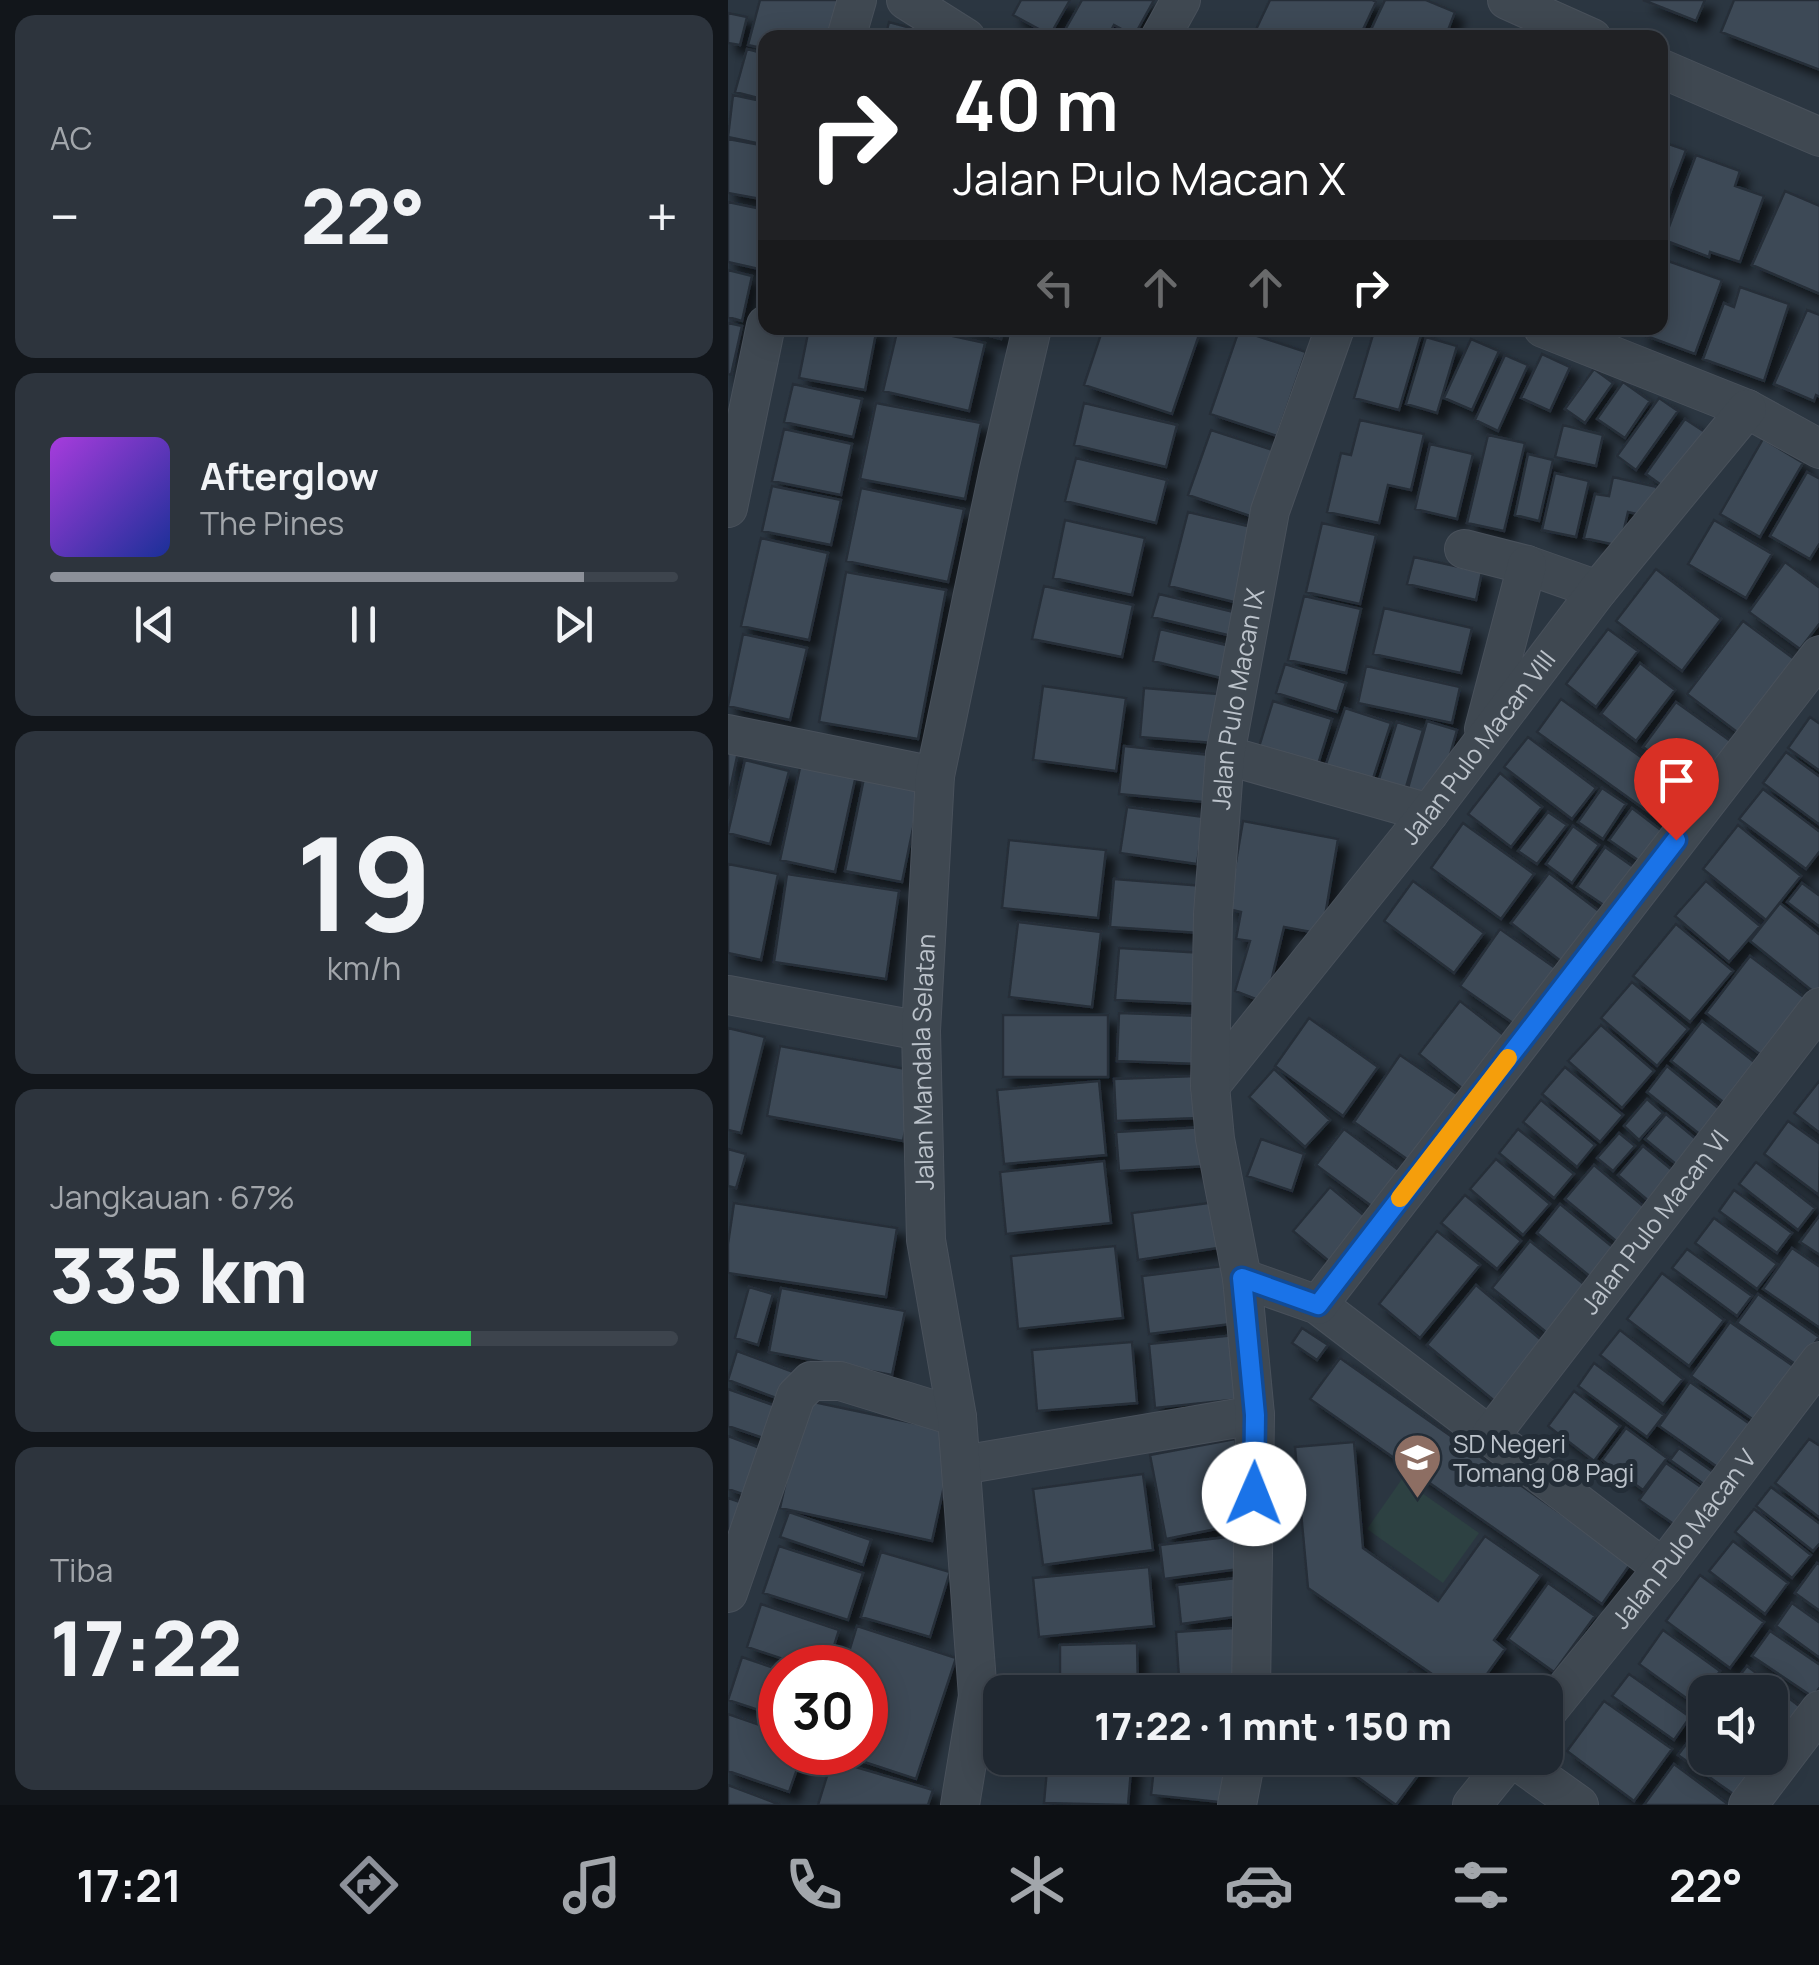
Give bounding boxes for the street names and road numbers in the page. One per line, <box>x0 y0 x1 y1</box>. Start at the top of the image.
street label: Jalan Pulo Macan IX <box>1203 585 1272 811</box>
street label: Jalan Pulo Macan VIII <box>1393 643 1563 852</box>
street label: Jalan Mandala Selatan <box>903 933 943 1191</box>
street label: Jalan Pulo Macan VI <box>1572 1122 1736 1321</box>
street label: Jalan Pulo Macan V <box>1603 1442 1764 1636</box>

